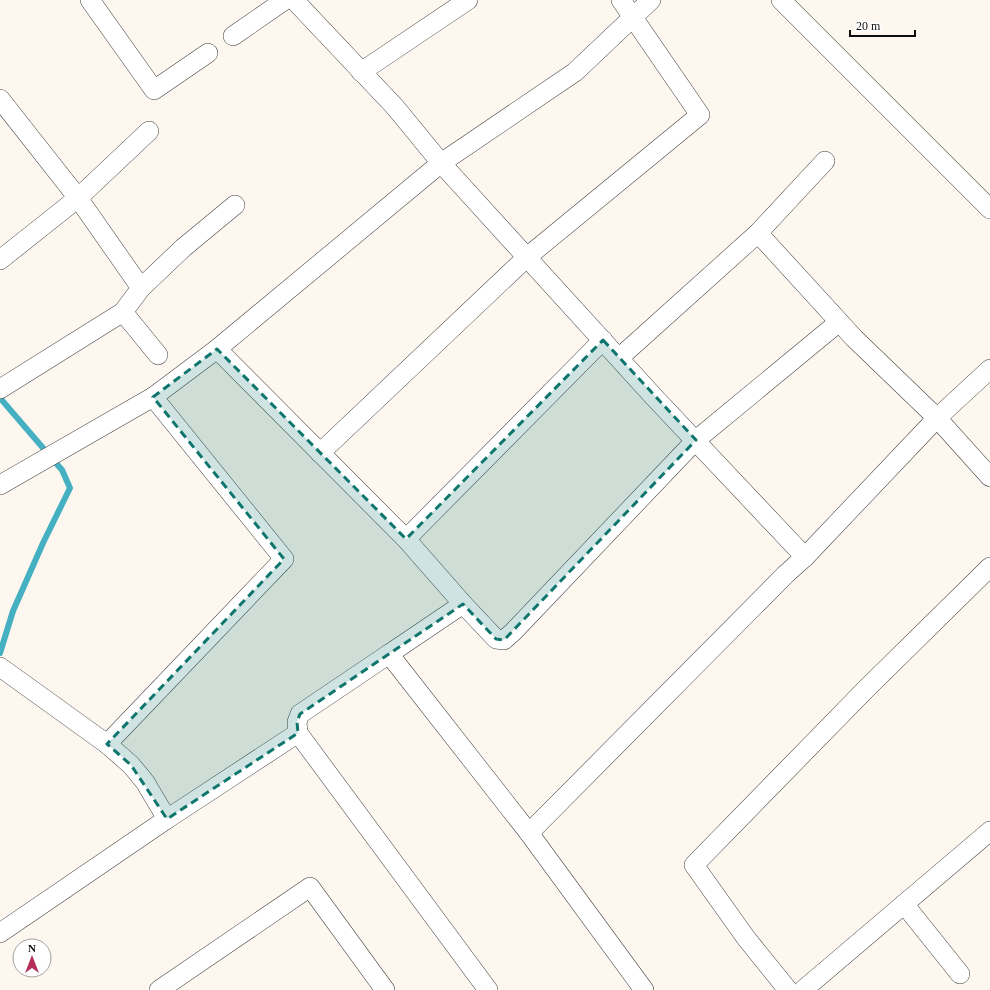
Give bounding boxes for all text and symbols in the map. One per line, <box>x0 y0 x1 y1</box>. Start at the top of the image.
scale bar <box>850 12 915 38</box>
text: 20 m <box>856 19 881 33</box>
north arrow <box>12 938 52 978</box>
text: N <box>28 942 36 954</box>

